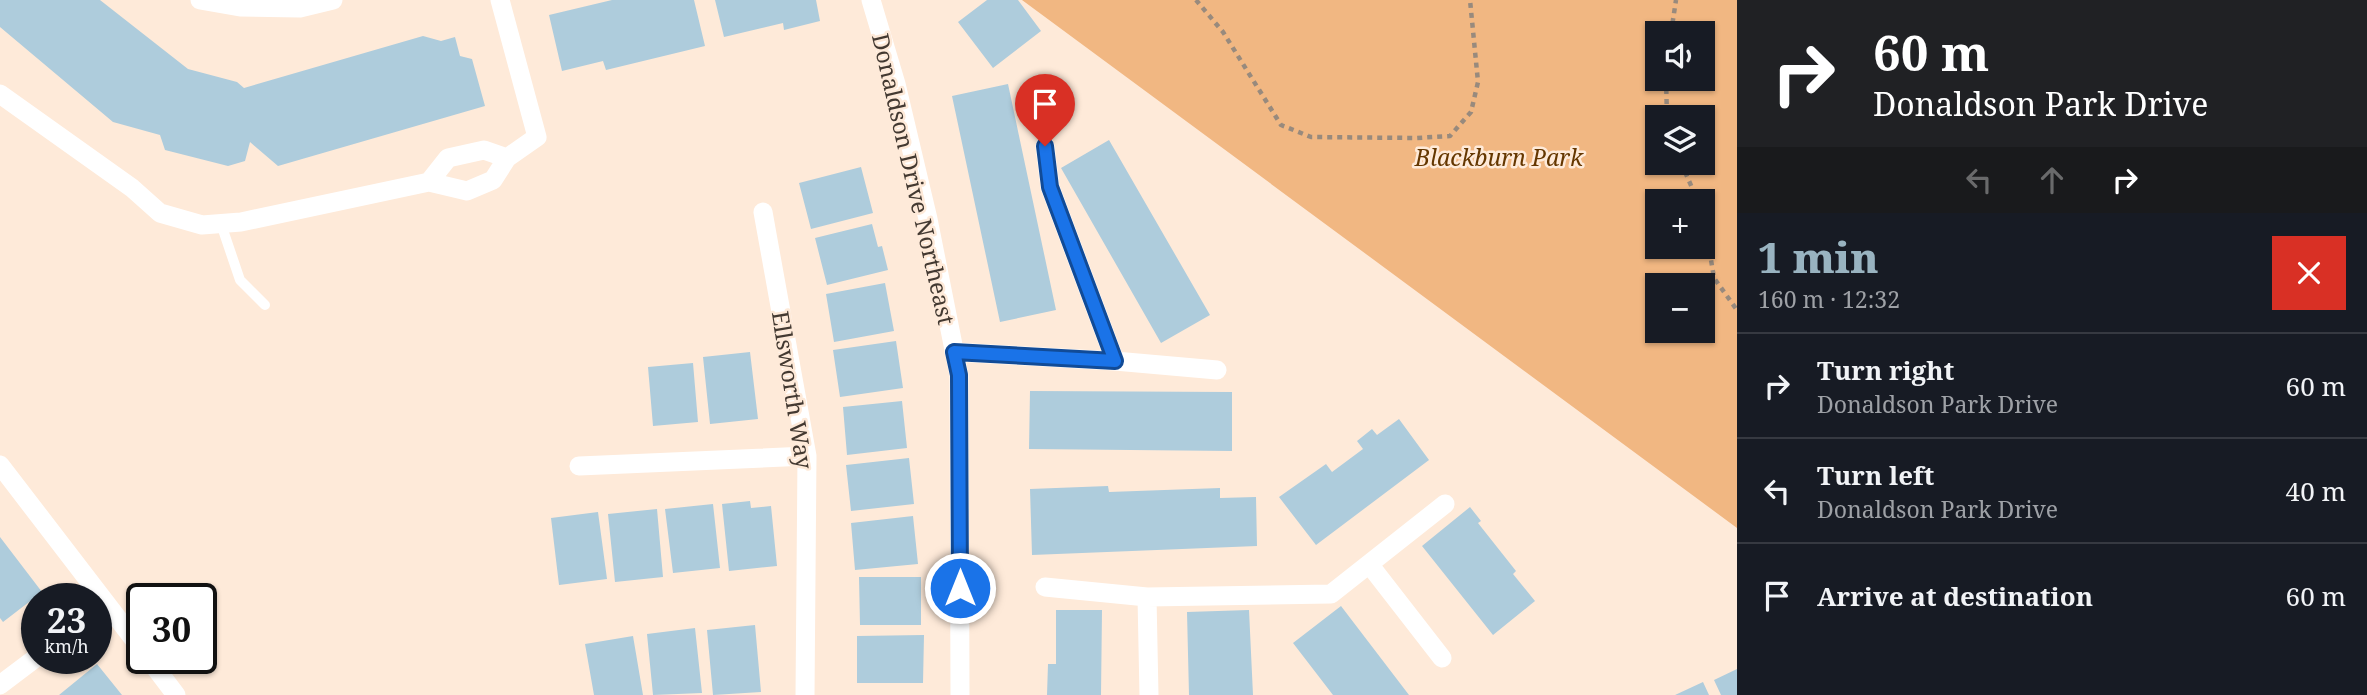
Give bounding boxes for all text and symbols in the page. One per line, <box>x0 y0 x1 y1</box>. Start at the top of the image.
text: 60 m <box>1873 19 1989 85</box>
map controls <box>1645 21 1715 343</box>
button: sound <box>1645 21 1715 91</box>
icon: right <box>1758 28 1849 119</box>
street label: Donaldson Drive Northeast <box>865 30 963 328</box>
pin <box>1015 74 1075 146</box>
text: Donaldson Park Drive <box>1873 82 2209 125</box>
icon: arrive <box>1026 85 1064 123</box>
button: layers <box>1645 105 1715 175</box>
park label: Blackburn Park <box>1414 141 1584 173</box>
icon: left <box>1960 161 1998 199</box>
icon: ahead <box>2033 161 2071 199</box>
icon: right <box>2106 161 2144 199</box>
button: + <box>1645 189 1715 259</box>
text: 1 min <box>1758 228 1879 285</box>
button: close <box>2272 236 2346 310</box>
button: − <box>1645 273 1715 343</box>
text: 160 m · 12:32 <box>1758 283 1900 315</box>
street label: Ellsworth Way <box>765 309 821 471</box>
text: Turn right <box>1817 352 1954 388</box>
icon: right <box>1758 367 1796 405</box>
text: 60 m <box>2286 368 2346 404</box>
text: Donaldson Park Drive <box>1817 388 2058 420</box>
text: Turn left <box>1817 457 1934 493</box>
icon: left <box>1758 472 1796 510</box>
text: 40 m <box>2286 473 2346 509</box>
text: Donaldson Park Drive <box>1817 493 2058 525</box>
position arrow <box>923 551 997 625</box>
icon: arrive <box>1758 577 1796 615</box>
text: Arrive at destination <box>1817 578 2093 614</box>
text: 60 m <box>2286 578 2346 614</box>
speed limit sign: 30 <box>126 583 217 674</box>
text: 23 <box>47 596 86 643</box>
text: km/h <box>44 634 89 658</box>

